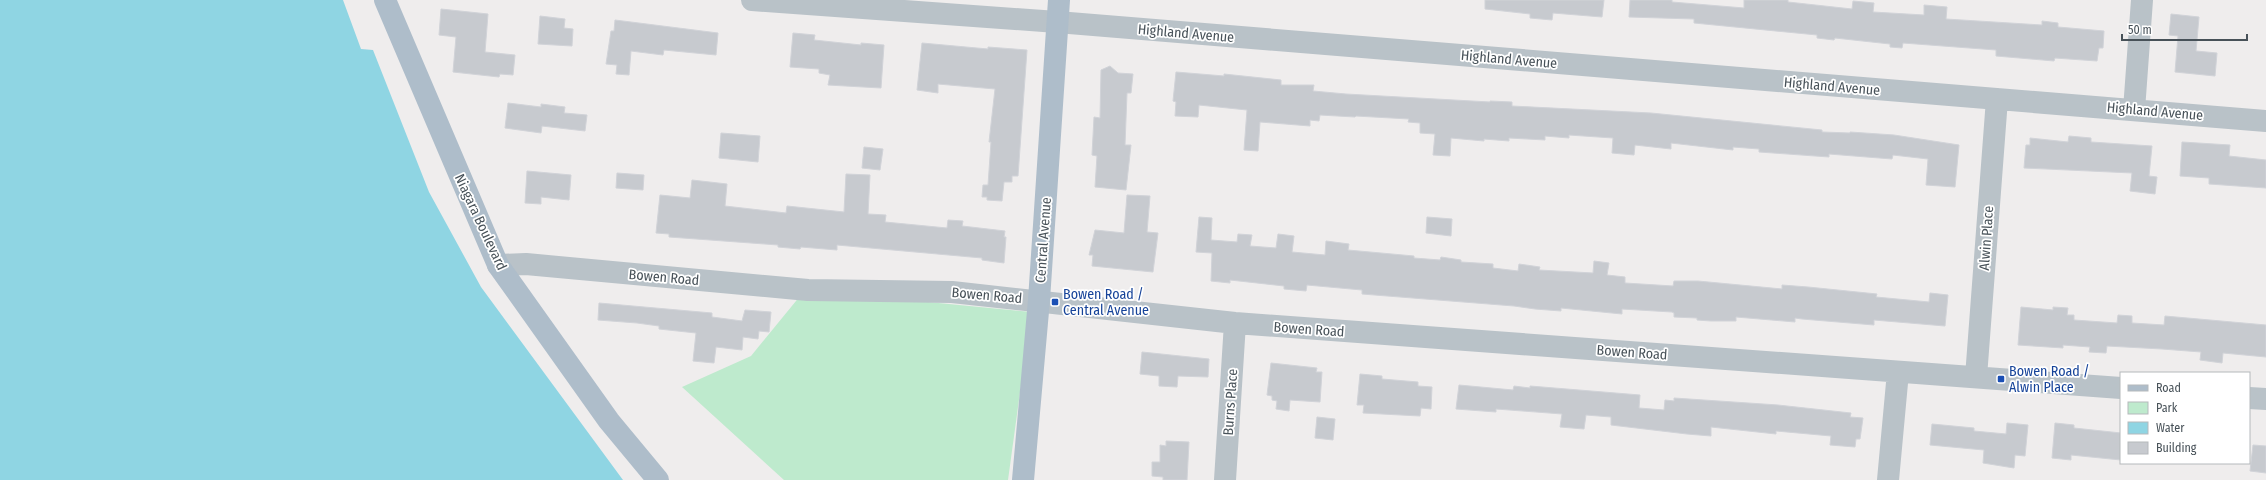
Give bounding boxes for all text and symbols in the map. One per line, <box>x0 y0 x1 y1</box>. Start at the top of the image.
scale bar <box>2122 16 2247 42</box>
street label: Highland Avenue <box>1137 21 1235 46</box>
text: 50 m <box>2128 23 2152 37</box>
street label: Highland Avenue <box>1460 47 1558 72</box>
street label: Highland Avenue <box>1783 74 1881 99</box>
street label: Highland Avenue <box>2106 99 2204 124</box>
street label: Niagara Boulevard <box>451 171 510 273</box>
street label: Central Avenue <box>1032 196 1055 283</box>
street label: Alwin Place <box>1976 205 1997 271</box>
street label: Bowen Road <box>628 266 700 289</box>
street label: Bowen Road <box>951 284 1023 307</box>
place label: Bowen Road / Central Avenue <box>1063 286 1149 319</box>
marker: Bowen Road / Central Avenue <box>1050 297 1060 307</box>
street label: Bowen Road <box>1273 319 1345 340</box>
street label: Bowen Road <box>1596 342 1668 363</box>
place label: Bowen Road / Alwin Place <box>2009 363 2090 396</box>
street label: Burns Place <box>1220 368 1241 436</box>
legend <box>2120 372 2250 464</box>
marker: Bowen Road / Alwin Place <box>1996 374 2006 384</box>
text: Road <box>2156 381 2181 395</box>
text: Park <box>2156 401 2178 415</box>
text: Water <box>2156 421 2185 435</box>
text: Building <box>2156 441 2197 455</box>

